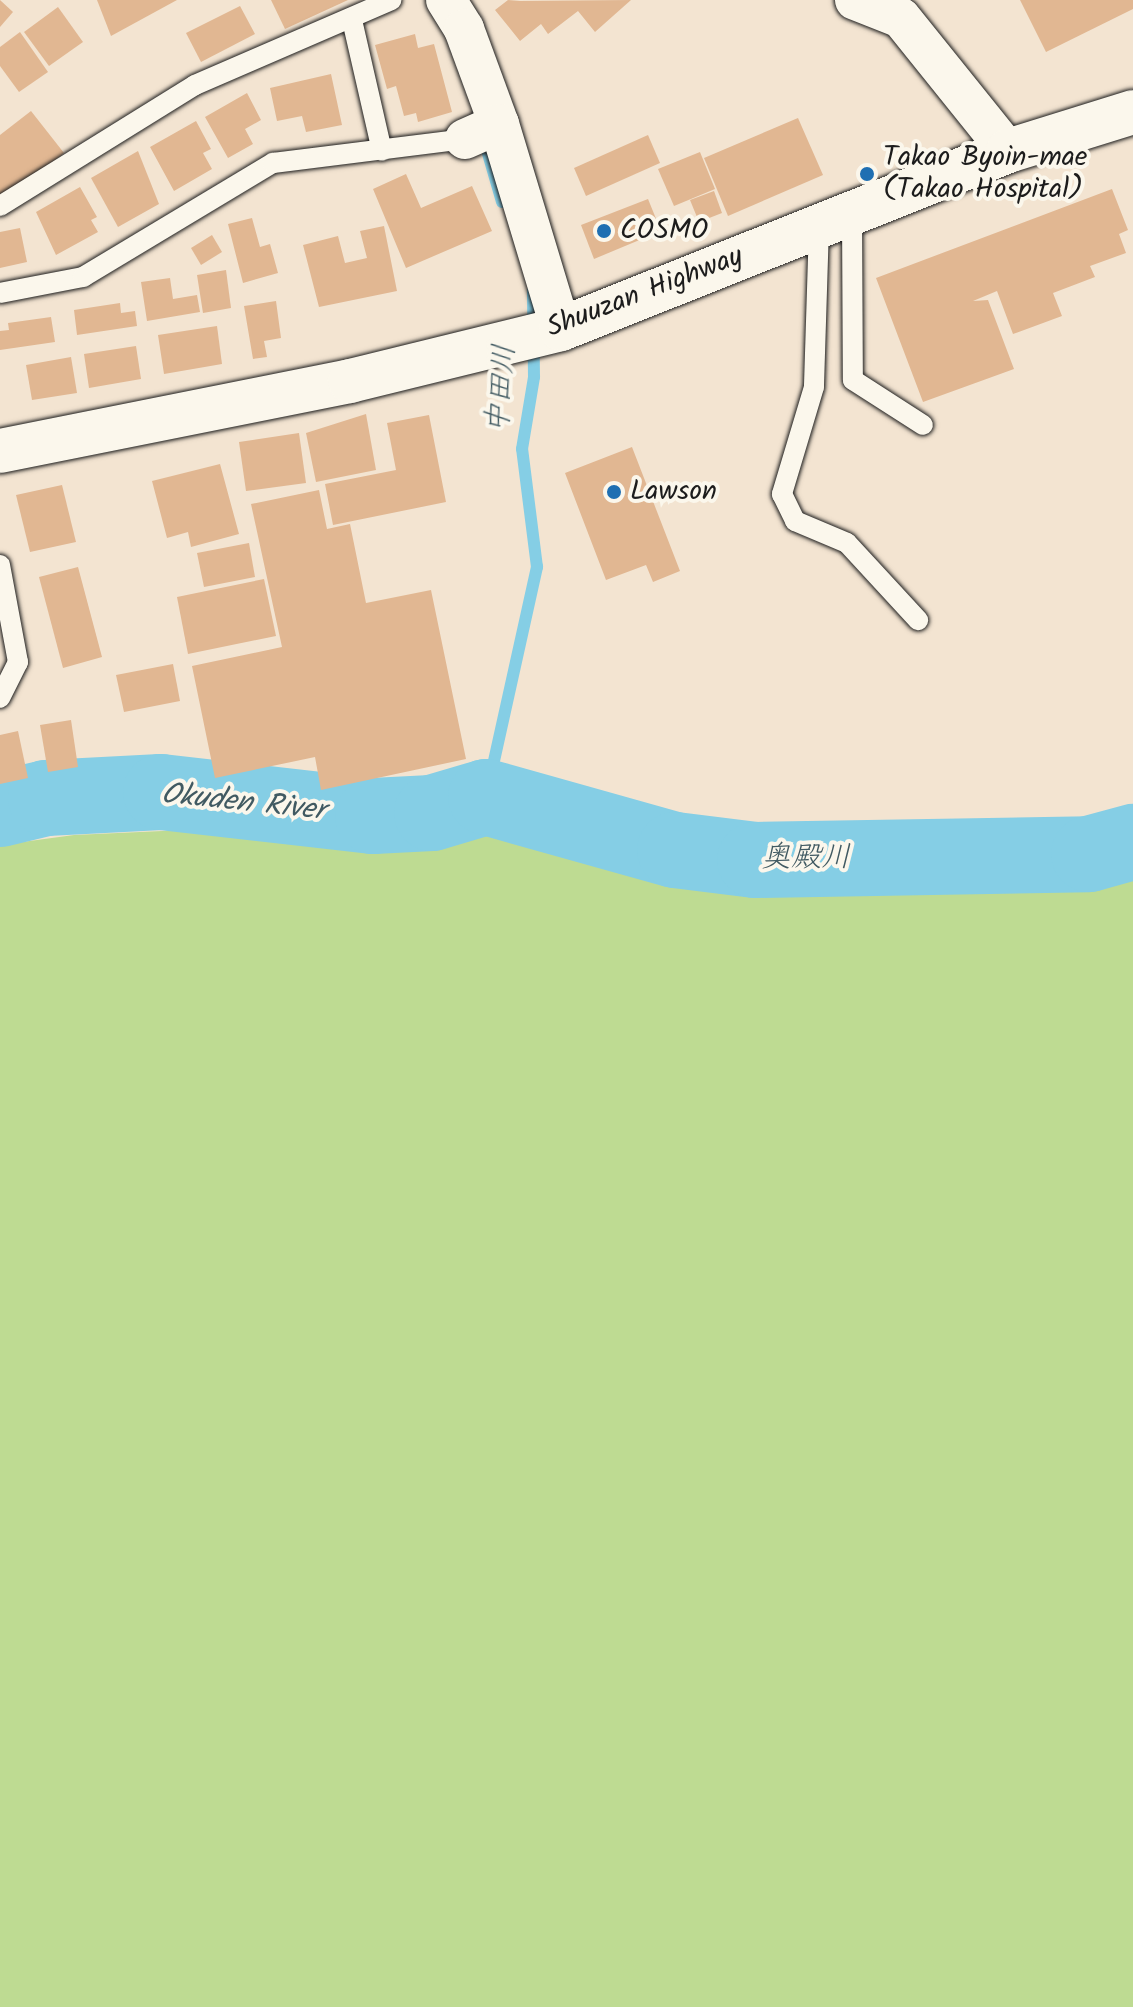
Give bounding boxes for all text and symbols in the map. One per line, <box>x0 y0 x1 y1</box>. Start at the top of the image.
place label: Takao Byoin-mae (Takao Hospital) <box>883 141 1087 207</box>
marker: Takao Byoin-mae (Takao Hospital) <box>858 165 876 183</box>
place label: COSMO <box>620 214 708 248</box>
marker: COSMO <box>595 222 613 240</box>
street label: Shuuzan Highway <box>542 240 748 346</box>
water label: 中田川 <box>480 343 524 435</box>
place label: Lawson <box>630 475 717 509</box>
marker: Lawson <box>605 483 623 501</box>
water label: Okuden River <box>160 777 326 829</box>
water label: 奥殿川 <box>761 840 851 876</box>

